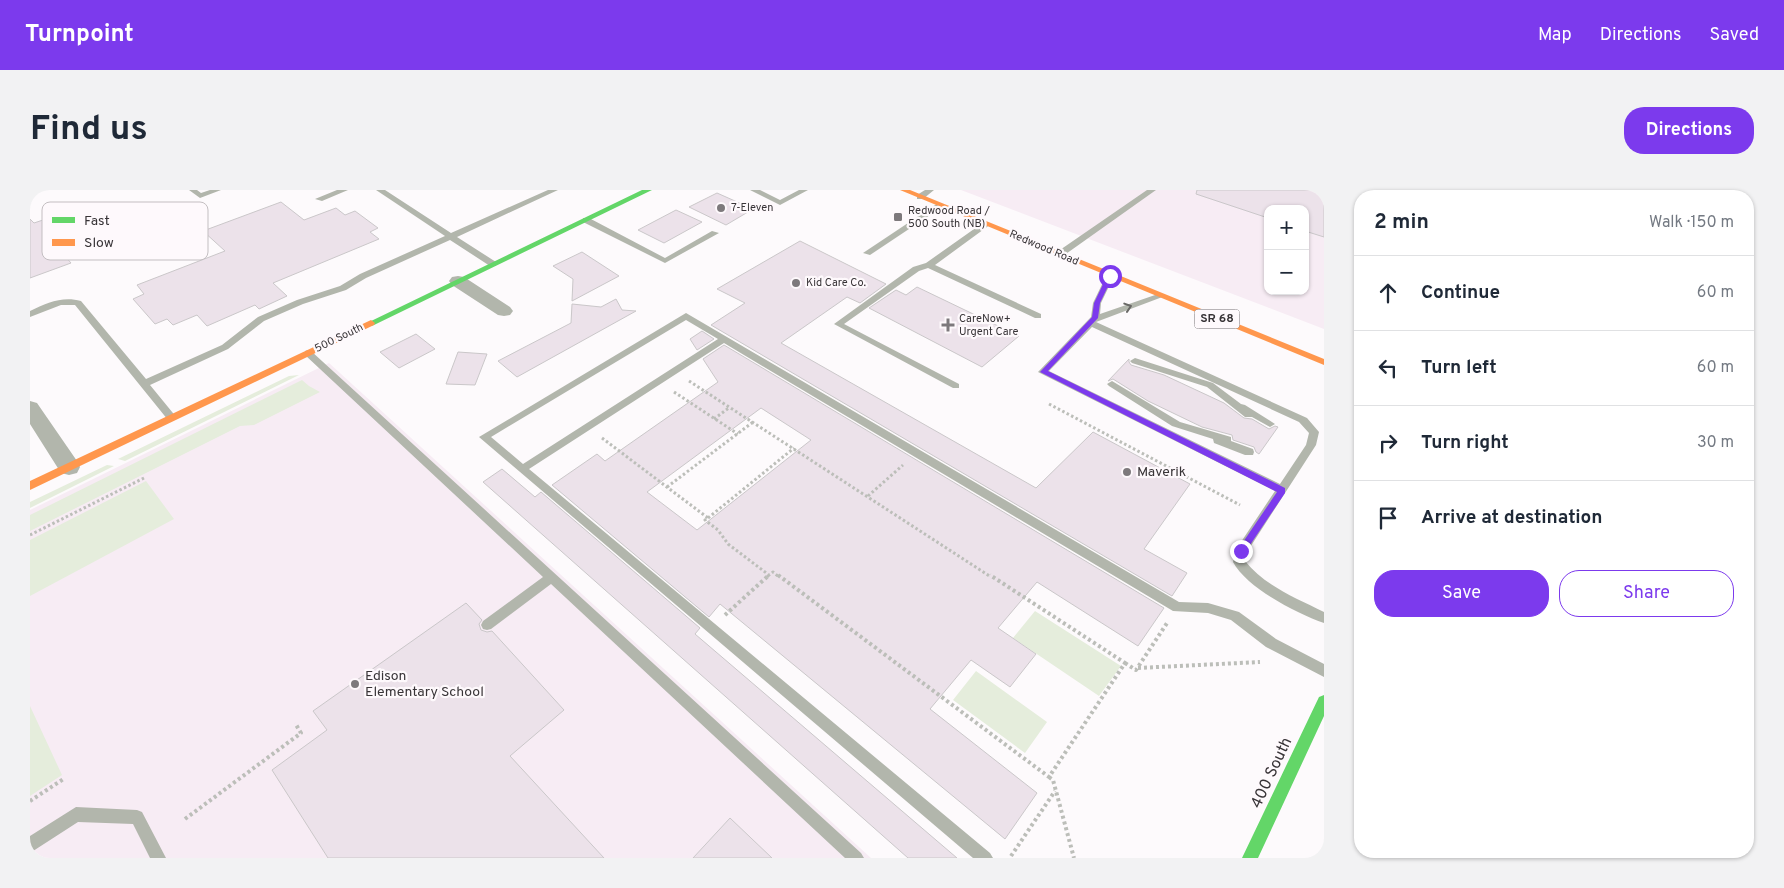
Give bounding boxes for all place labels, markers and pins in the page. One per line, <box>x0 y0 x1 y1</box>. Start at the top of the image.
place label: 7-Eleven <box>731 201 773 215</box>
marker: 7-Eleven <box>715 202 727 214</box>
place label: Redwood Road / 500 South (NB) <box>908 204 991 231</box>
marker: Redwood Road / 500 South (NB) <box>892 211 904 223</box>
place label: Kid Care Co. <box>806 276 866 290</box>
marker: Kid Care Co. <box>790 277 802 289</box>
place label: CareNow+ Urgent Care <box>959 312 1019 339</box>
marker: CareNow+ Urgent Care <box>941 318 955 332</box>
place label: Maverik <box>1137 464 1186 481</box>
marker: Maverik <box>1121 466 1133 478</box>
place label: Edison Elementary School <box>365 668 484 701</box>
marker: Edison Elementary School <box>349 678 361 690</box>

